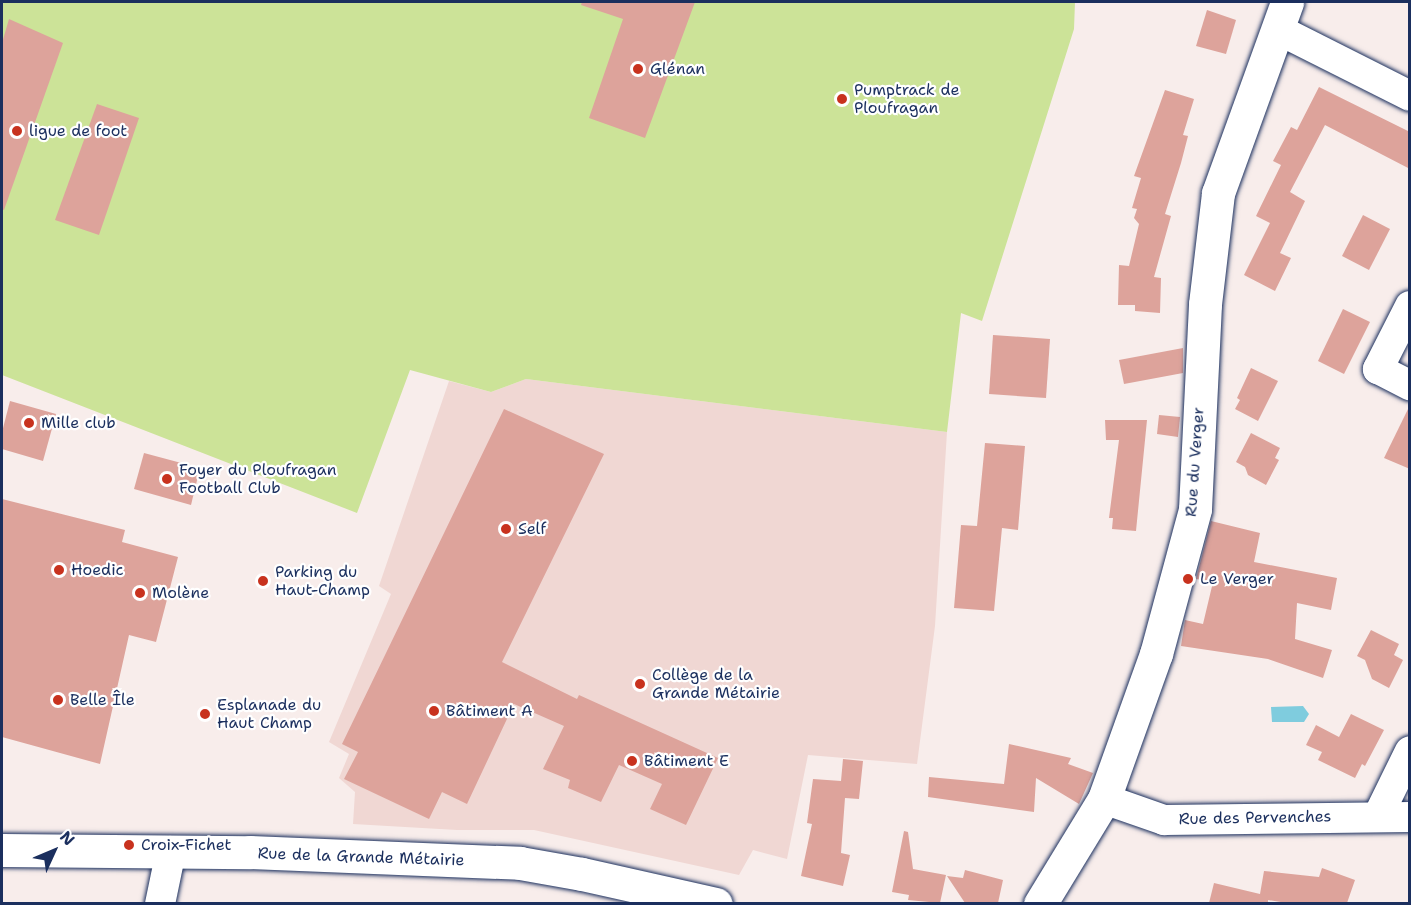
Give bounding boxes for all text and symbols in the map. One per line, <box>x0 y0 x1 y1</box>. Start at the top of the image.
place label: Glénan <box>650 59 705 79</box>
marker: Glénan <box>631 62 645 76</box>
place label: Pumptrack de Ploufragan <box>854 80 960 118</box>
marker: Pumptrack de Ploufragan <box>835 92 849 106</box>
place label: ligue de foot <box>29 121 127 141</box>
marker: ligue de foot <box>10 124 24 138</box>
street label: Rue du Verger <box>1182 406 1208 518</box>
place label: Mille club <box>41 413 116 433</box>
marker: Mille club <box>22 416 36 430</box>
place label: Foyer du Ploufragan Football Club <box>179 460 337 498</box>
marker: Foyer du Ploufragan Football Club <box>160 472 174 486</box>
place label: Self <box>518 519 546 539</box>
marker: Self <box>499 522 513 536</box>
place label: Hoedic <box>71 560 124 580</box>
place label: Parking du Haut-Champ <box>275 562 370 600</box>
marker: Hoedic <box>52 563 66 577</box>
place label: Le Verger <box>1200 569 1274 589</box>
marker: Le Verger <box>1181 572 1195 586</box>
marker: Parking du Haut-Champ <box>256 574 270 588</box>
place label: Molène <box>152 583 209 603</box>
marker: Molène <box>133 586 147 600</box>
place label: Collège de la Grande Métairie <box>652 665 780 703</box>
marker: Collège de la Grande Métairie <box>633 677 647 691</box>
place label: Belle Île <box>70 690 135 710</box>
marker: Belle Île <box>51 693 65 707</box>
place label: Esplanade du Haut Champ <box>217 695 321 733</box>
place label: Bâtiment A <box>446 701 533 721</box>
marker: Bâtiment A <box>427 704 441 718</box>
marker: Esplanade du Haut Champ <box>198 707 212 721</box>
place label: Bâtiment E <box>644 751 729 771</box>
marker: Bâtiment E <box>625 754 639 768</box>
street label: Rue des Pervenches <box>1179 807 1331 829</box>
north arrow <box>24 821 84 881</box>
text: N <box>55 826 79 850</box>
place label: Croix-Fichet <box>141 835 232 855</box>
marker: Croix-Fichet <box>122 838 136 852</box>
street label: Rue de la Grande Métairie <box>257 844 465 870</box>

